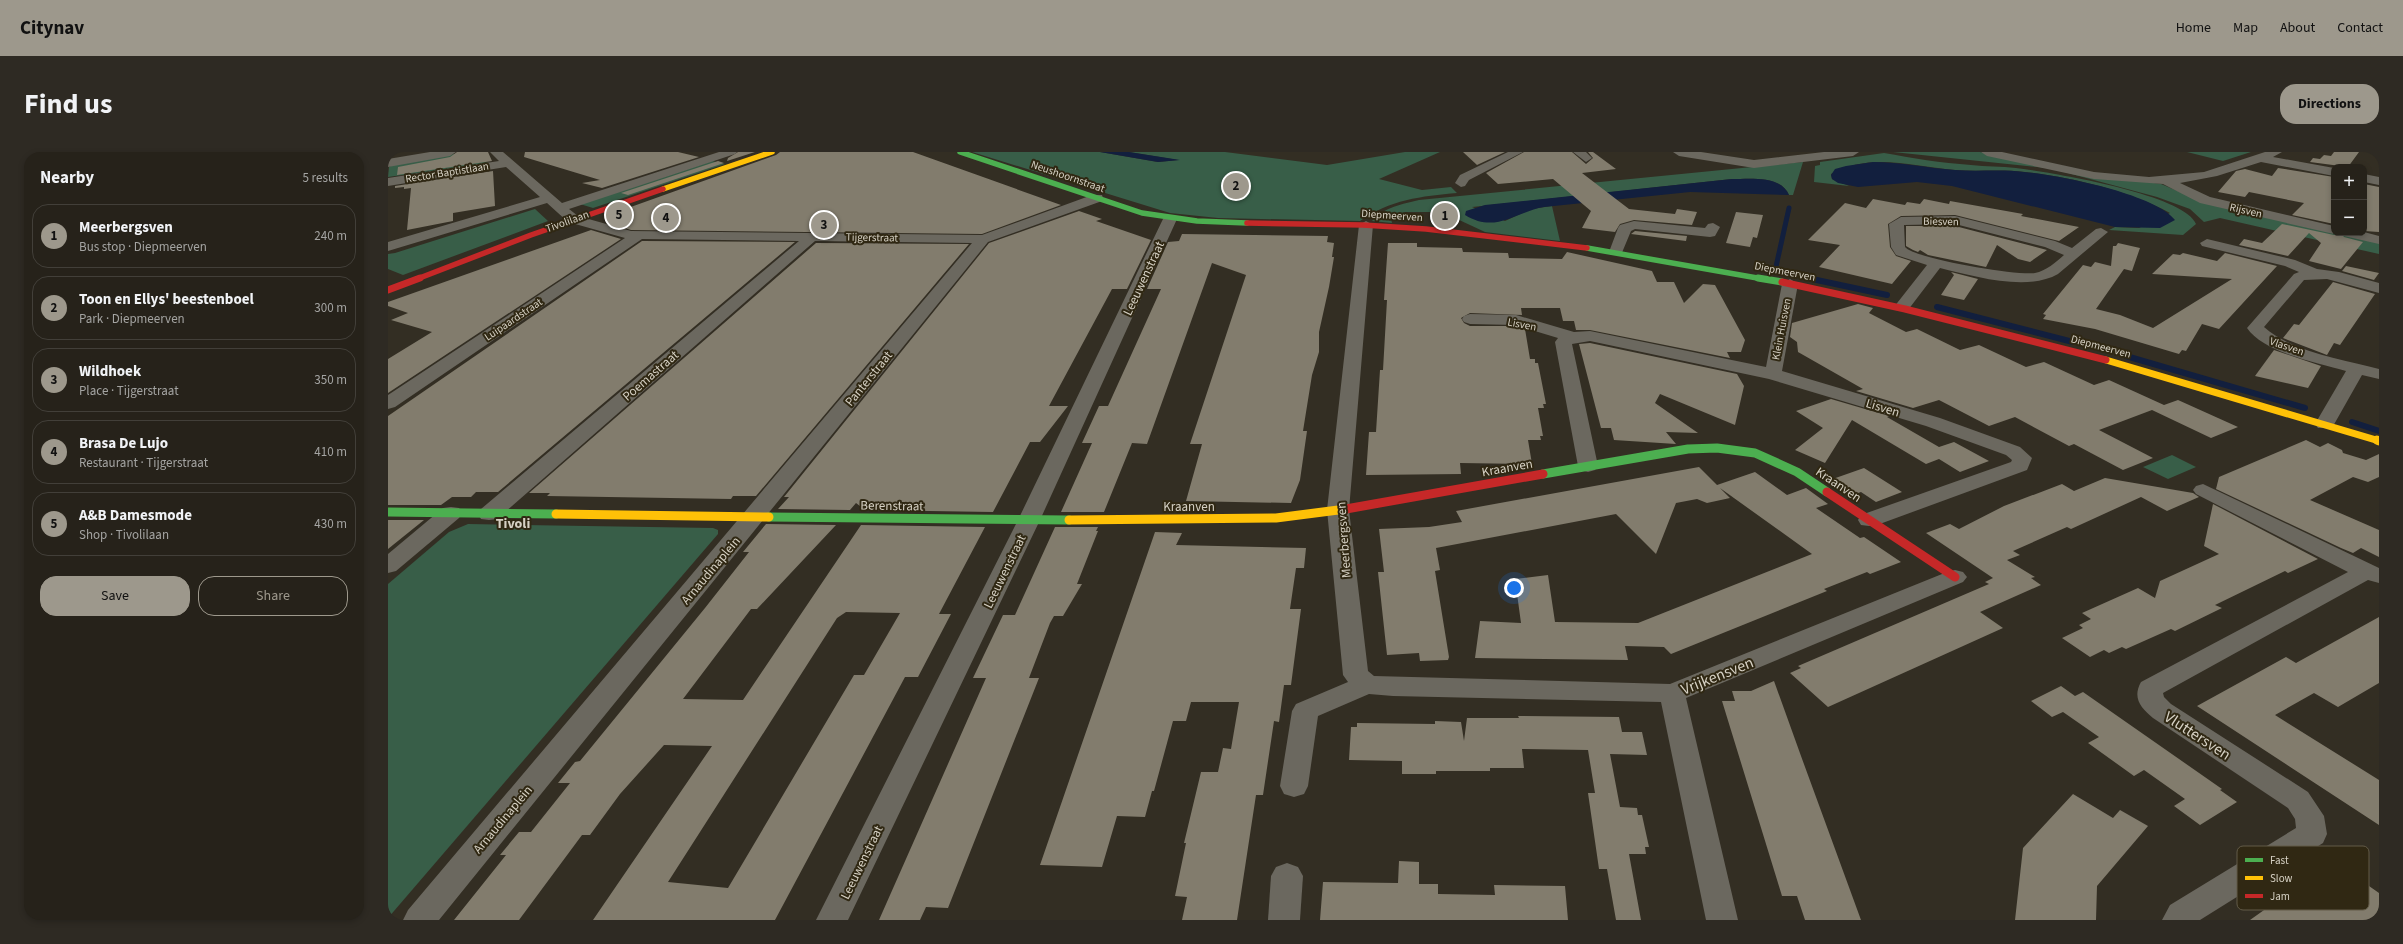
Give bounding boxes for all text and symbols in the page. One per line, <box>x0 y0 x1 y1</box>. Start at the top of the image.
text: Citynav <box>20 15 84 42</box>
text: Home <box>2176 18 2211 38</box>
text: Map <box>2233 18 2258 38</box>
text: About <box>2280 18 2315 38</box>
text: Contact <box>2337 18 2383 38</box>
text: Find us <box>24 84 112 124</box>
button: Directions <box>2280 84 2379 124</box>
street label: Neushoornstraat <box>1029 157 1107 196</box>
street label: Rector Baptistlaan <box>404 158 490 187</box>
map controls <box>2331 164 2367 236</box>
button: + <box>2331 164 2367 200</box>
text: Nearby <box>40 166 94 190</box>
text: 5 results <box>303 169 348 187</box>
pin: 2 <box>1223 171 1249 201</box>
street label: Rijsven <box>2228 199 2264 221</box>
pin: 5 <box>606 200 632 230</box>
button: − <box>2331 200 2367 236</box>
pin: 1 <box>1432 201 1458 231</box>
pin: 4 <box>653 203 679 233</box>
street label: Diepmeerven <box>1361 206 1423 225</box>
street label: Tivolilaan <box>543 207 591 236</box>
pin: 3 <box>811 210 837 240</box>
street label: Biesven <box>1923 214 1959 229</box>
text: Meerbergsven <box>79 217 173 238</box>
text: 1 <box>51 227 57 245</box>
text: 240 m <box>314 227 347 245</box>
street label: Tijgerstraat <box>846 230 899 245</box>
text: Bus stop · Diepmeerven <box>79 238 207 256</box>
street label: Leeuwenstraat <box>1119 238 1169 319</box>
street label: Diepmeerven <box>1753 258 1817 285</box>
text: Toon en Ellys' beestenboel <box>79 289 254 310</box>
street label: Luipaardstraat <box>481 294 546 344</box>
street label: Klein Huisven <box>1768 297 1795 361</box>
text: 2 <box>51 299 57 317</box>
text: 300 m <box>314 299 347 317</box>
text: Park · Diepmeerven <box>79 310 185 328</box>
street label: Lisven <box>1506 314 1538 335</box>
street label: Diepmeerven <box>2069 331 2133 362</box>
street label: Vlasven <box>2268 334 2306 359</box>
street label: Poemastraat <box>619 346 683 405</box>
street label: Panterstraat <box>841 347 897 410</box>
text: Wildhoek <box>79 361 141 382</box>
text: 3 <box>51 371 57 389</box>
text: 350 m <box>314 371 347 389</box>
text: Place · Tijgerstraat <box>79 382 179 400</box>
street label: Lisven <box>1864 394 1902 422</box>
text: Brasa De Lujo <box>79 433 168 454</box>
text: 4 <box>51 443 57 461</box>
text: 410 m <box>314 443 347 461</box>
text: Restaurant · Tijgerstraat <box>79 454 208 472</box>
street label: Kraanven <box>1480 455 1534 481</box>
street label: Kraanven <box>1812 463 1865 507</box>
street label: Berenstraat <box>860 496 924 516</box>
street label: Kraanven <box>1163 498 1215 516</box>
street label: Meerbergsven <box>1332 501 1356 579</box>
text: A&B Damesmode <box>79 505 192 526</box>
district label: Tivoli <box>496 514 530 534</box>
text: 5 <box>51 515 57 533</box>
text: 430 m <box>314 515 347 533</box>
text: Shop · Tivolilaan <box>79 526 169 544</box>
street label: Leeuwenstraat <box>979 531 1031 611</box>
street label: Arnaudinaplein <box>677 533 745 608</box>
button: Save <box>40 576 190 616</box>
button: Share <box>198 576 348 616</box>
your location <box>1504 578 1524 598</box>
street label: Vrijkensven <box>1678 651 1757 700</box>
street label: Vluttersven <box>2160 706 2235 766</box>
street label: Arnaudinaplein <box>469 782 537 857</box>
street label: Leeuwenstraat <box>836 822 888 902</box>
legend <box>2237 846 2369 910</box>
text: Fast <box>2270 853 2289 868</box>
text: Slow <box>2270 871 2293 886</box>
text: Jam <box>2270 889 2290 904</box>

